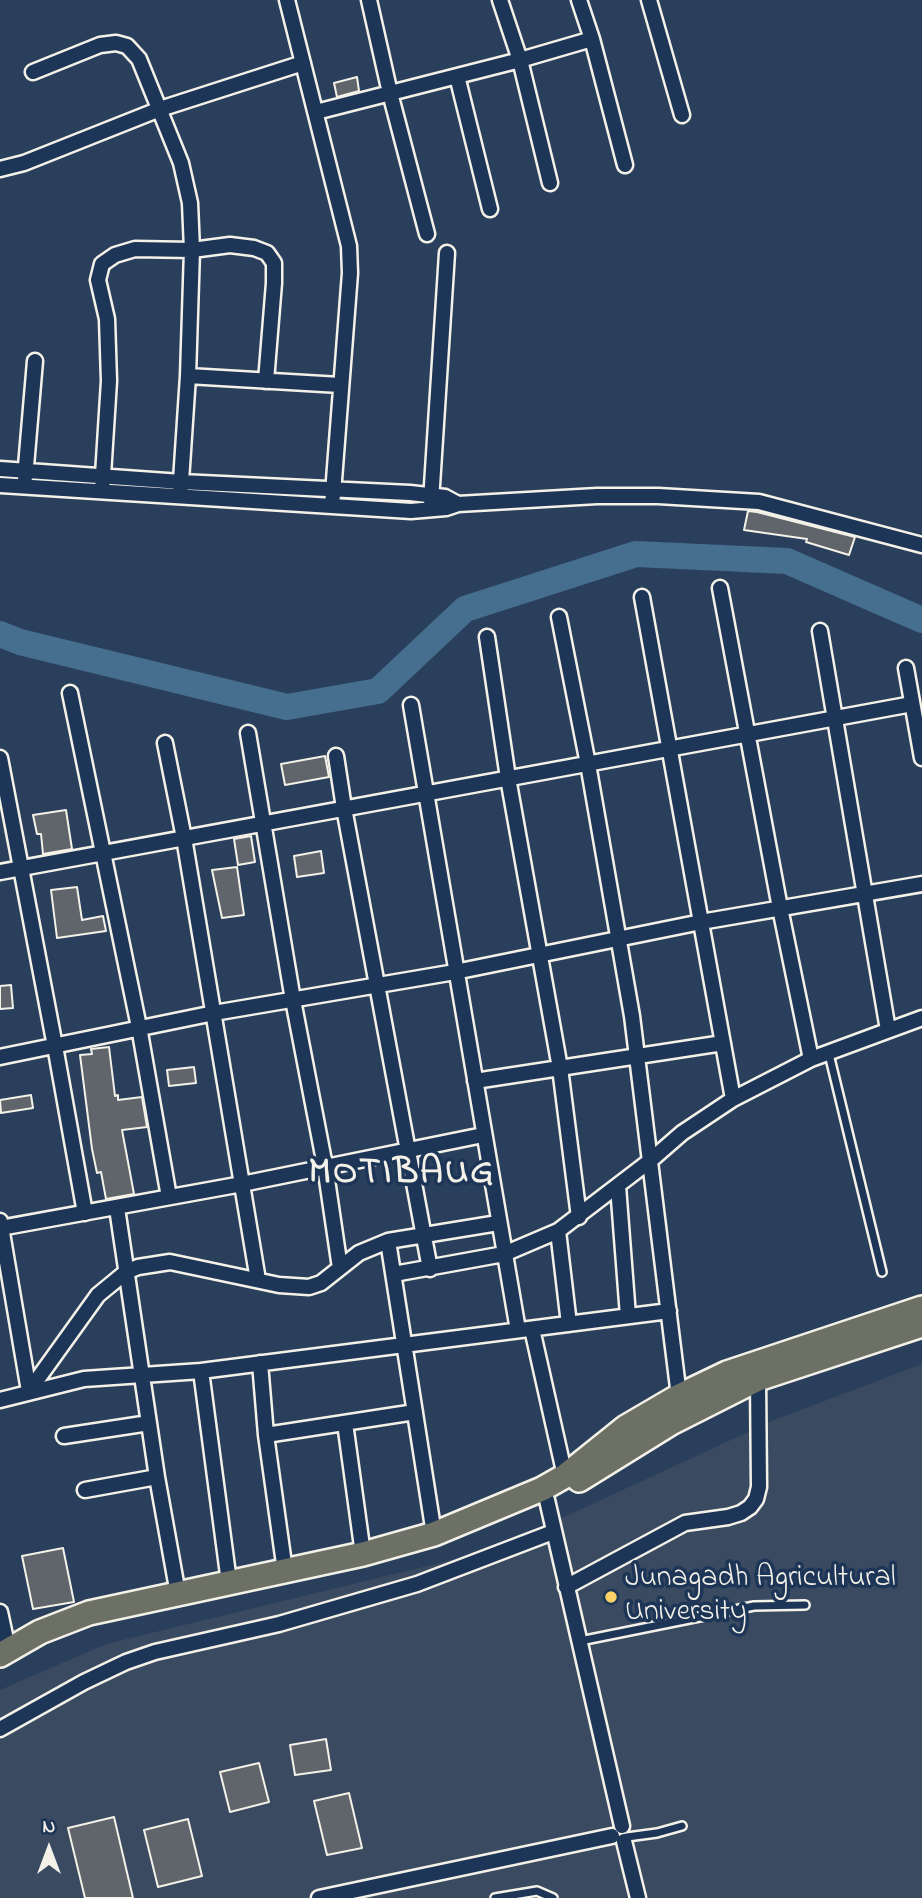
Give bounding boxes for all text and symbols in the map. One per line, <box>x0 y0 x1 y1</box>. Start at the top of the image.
district label: MOTIBAUG <box>310 1154 494 1198</box>
place label: Junagadh Agricultural University <box>625 1562 896 1632</box>
marker: Junagadh Agricultural University <box>603 1589 619 1605</box>
north arrow <box>14 1814 84 1884</box>
text: N <box>43 1814 55 1841</box>

